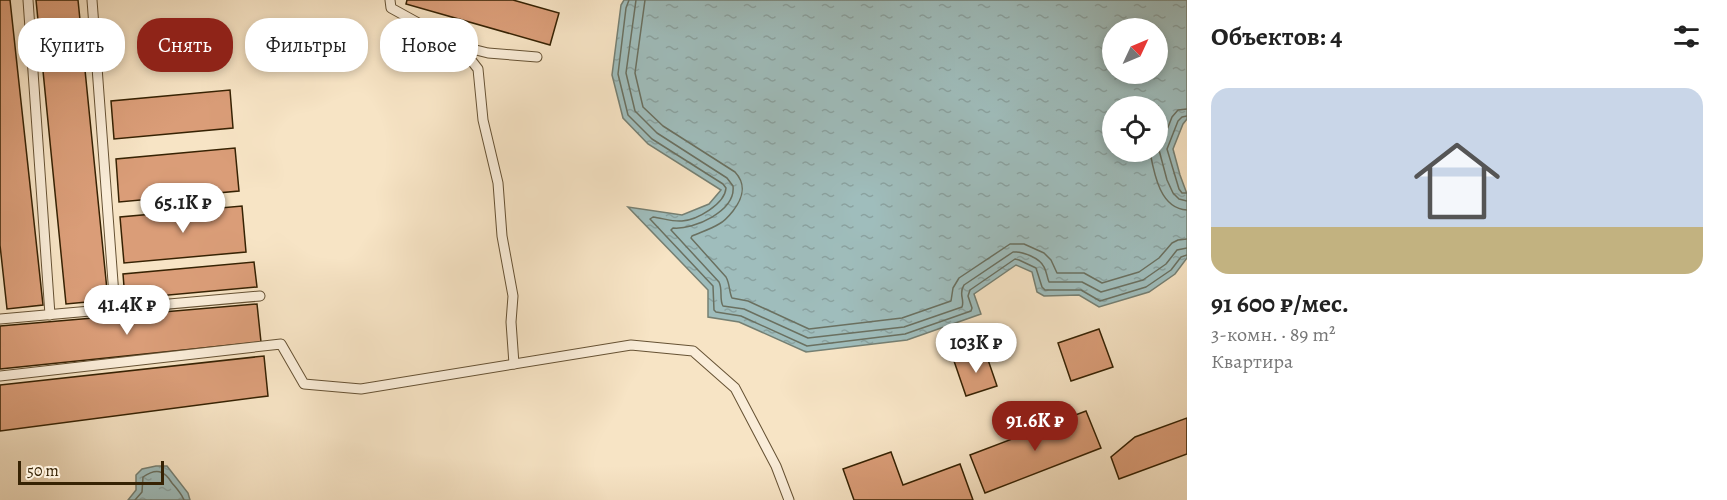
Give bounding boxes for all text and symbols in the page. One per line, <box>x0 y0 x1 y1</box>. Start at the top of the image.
chip: Купить <box>18 18 125 72</box>
chip: Снять <box>137 18 233 72</box>
chip: Фильтры <box>245 18 368 72</box>
chip: Новое <box>380 18 478 72</box>
north arrow <box>1102 18 1168 84</box>
map controls <box>1102 18 1168 162</box>
text: Объектов: 4 <box>1211 19 1343 54</box>
icon: filters <box>1670 20 1703 53</box>
button: locate <box>1102 96 1168 162</box>
icon: home <box>1403 127 1511 235</box>
pin: 65.1K ₽ <box>128 183 238 234</box>
text: 65.1K ₽ <box>154 189 212 216</box>
pin: 41.4K ₽ <box>72 285 182 336</box>
text: 91 600 ₽/мес. <box>1211 286 1349 321</box>
text: 41.4K ₽ <box>98 291 156 318</box>
text: 3-комн. · 89 m² <box>1211 321 1336 348</box>
pin: 103K ₽ <box>927 323 1025 374</box>
text: 103K ₽ <box>950 329 1002 356</box>
text: Квартира <box>1211 348 1293 375</box>
pin: 91.6K ₽ <box>980 401 1090 452</box>
text: 91.6K ₽ <box>1006 407 1064 434</box>
scale bar <box>18 458 164 486</box>
text: 50 m <box>27 460 59 482</box>

